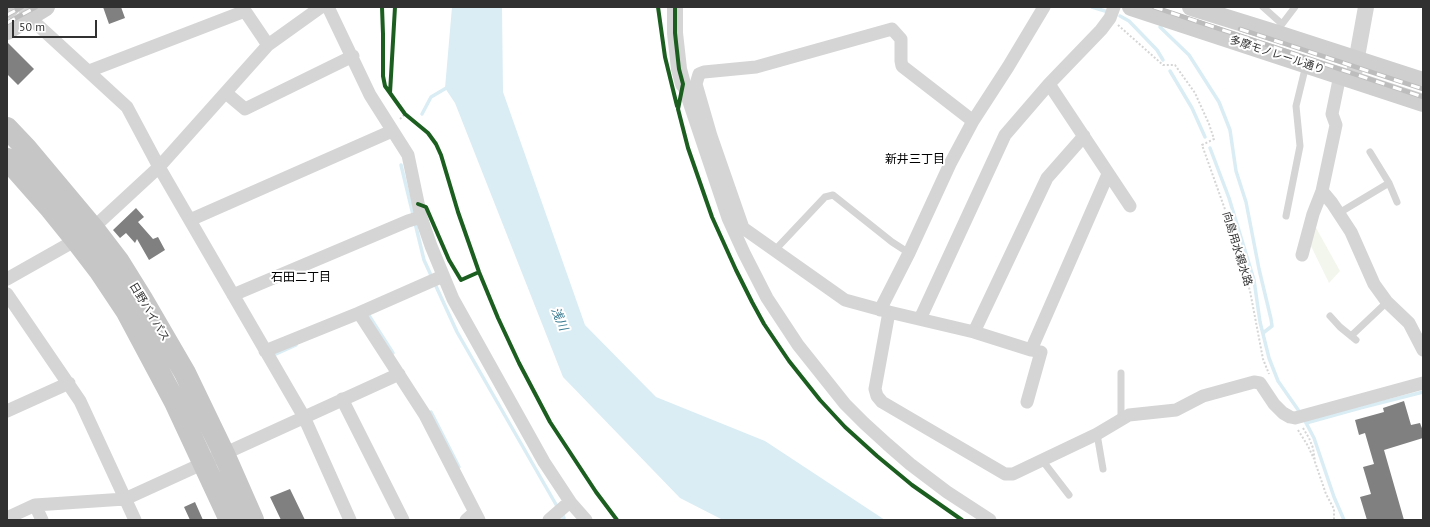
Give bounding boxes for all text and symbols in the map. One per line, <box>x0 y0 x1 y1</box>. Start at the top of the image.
scale bar <box>14 12 99 38</box>
text: 50 m <box>19 19 45 34</box>
street label: 多摩モノレール通り <box>1228 33 1326 77</box>
district label: 新井三丁目 <box>885 153 945 167</box>
street label: 向島用水親水路 <box>1219 210 1255 288</box>
district label: 石田二丁目 <box>271 271 331 285</box>
street label: 日野バイパス <box>126 280 172 344</box>
water label: 浅川 <box>548 305 570 333</box>

